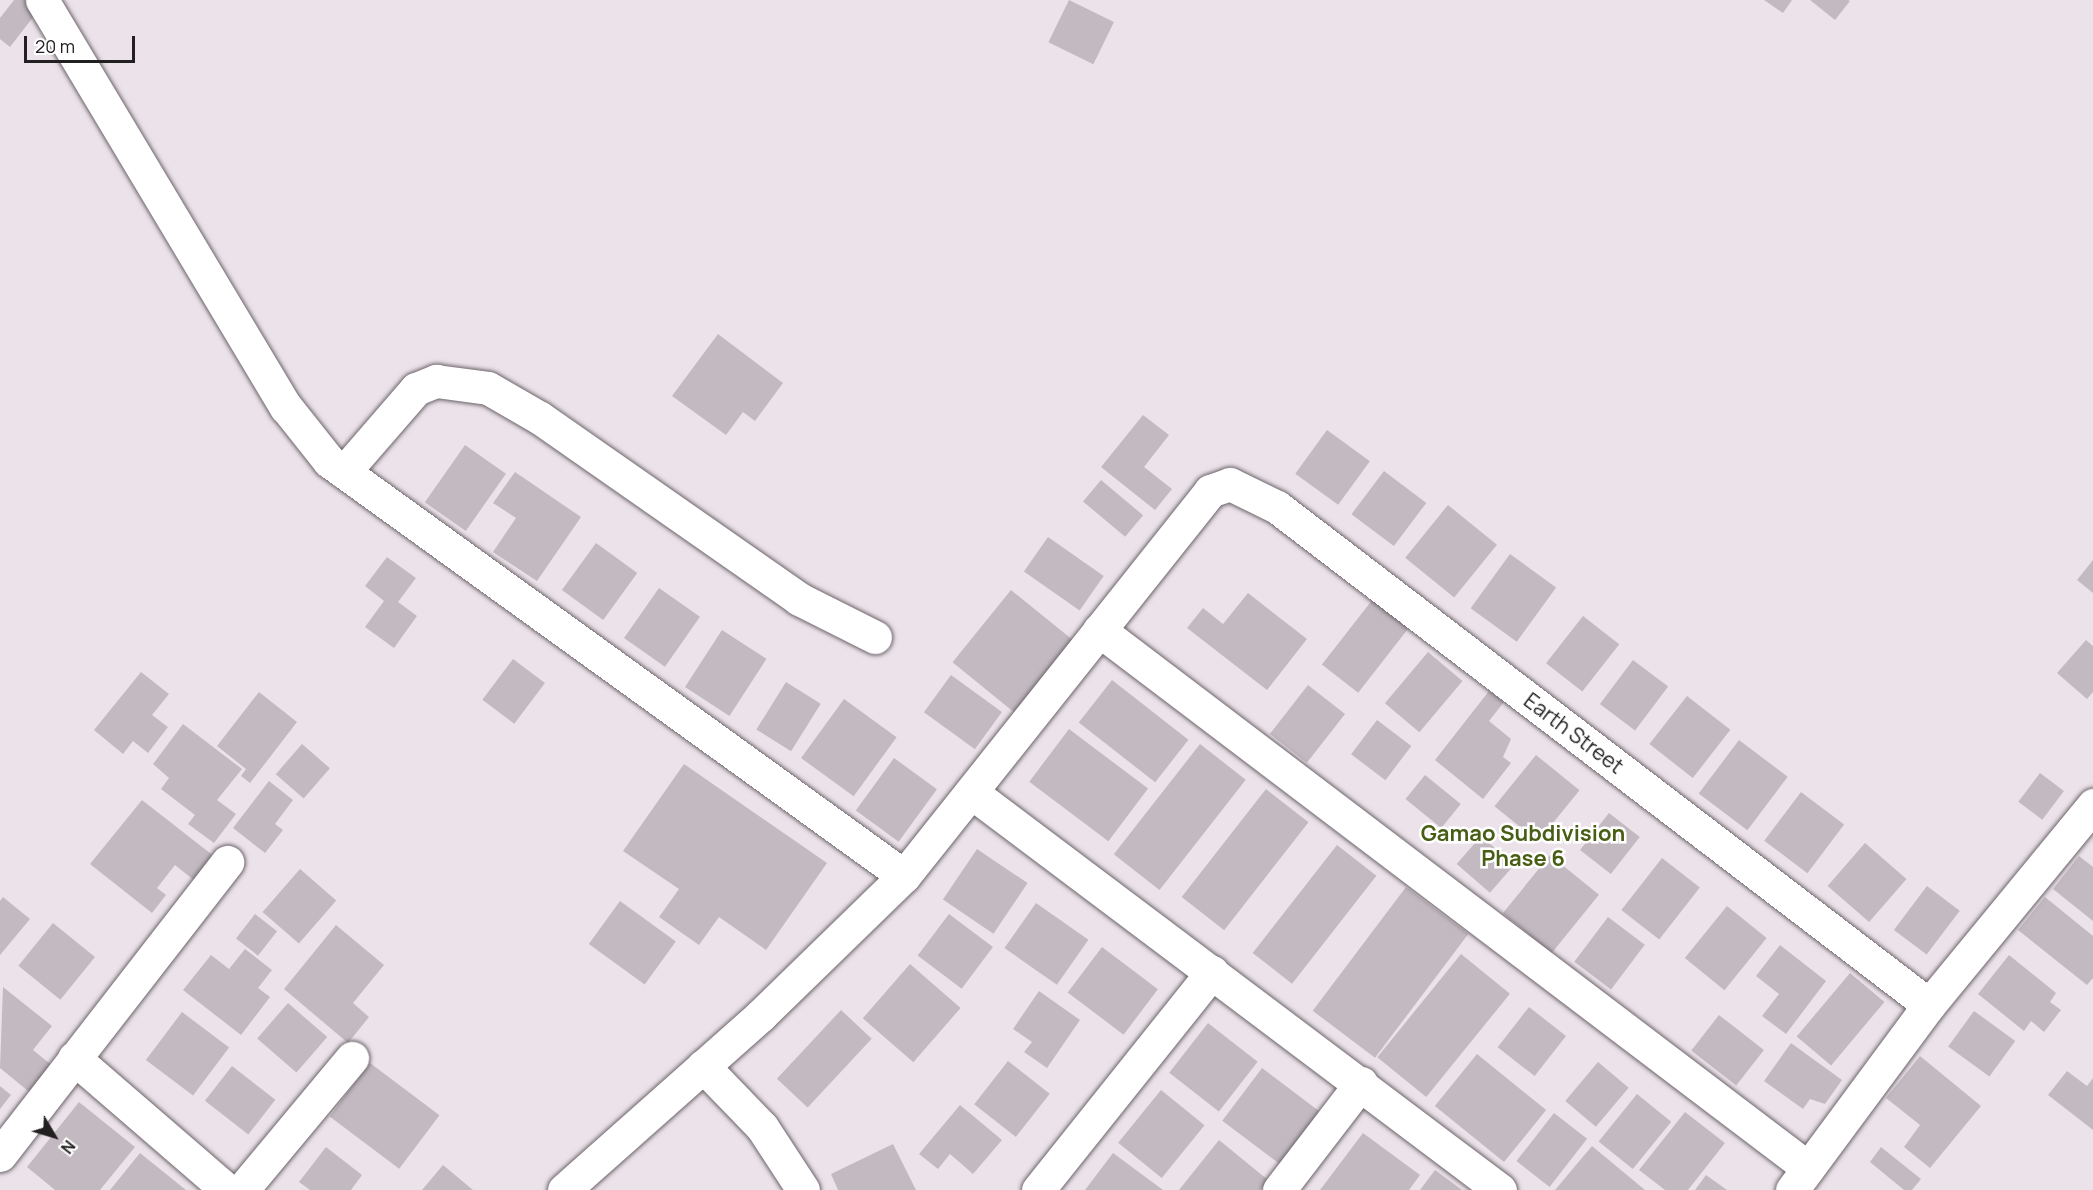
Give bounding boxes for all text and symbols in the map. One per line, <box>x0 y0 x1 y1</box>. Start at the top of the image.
scale bar <box>27 24 138 62</box>
text: 20 m <box>35 34 75 58</box>
street label: Earth Street <box>1519 687 1629 779</box>
district label: Gamao Subdivision Phase 6 <box>1421 820 1625 872</box>
north arrow <box>24 1106 84 1166</box>
text: N <box>56 1136 80 1158</box>

